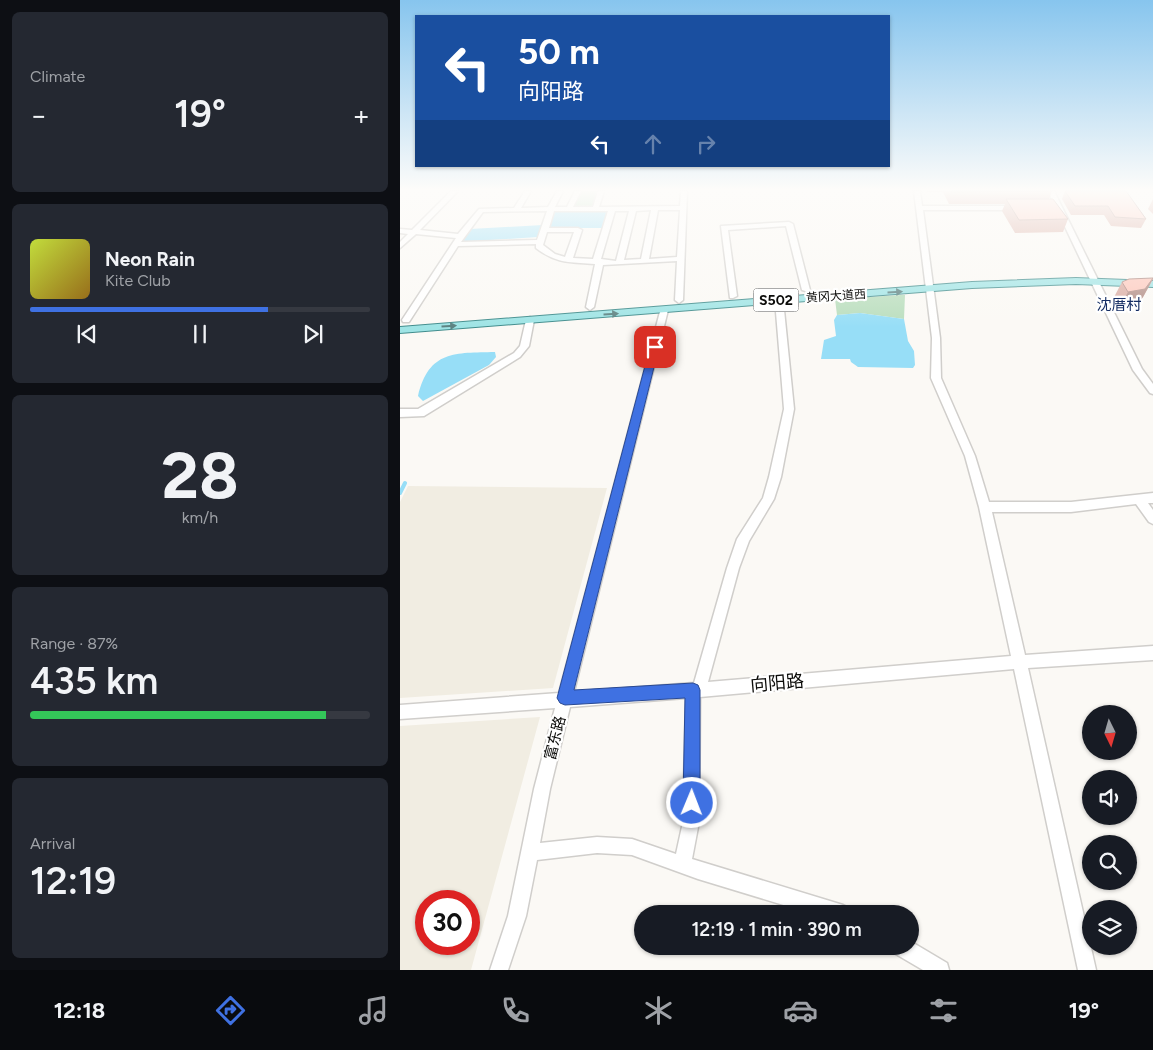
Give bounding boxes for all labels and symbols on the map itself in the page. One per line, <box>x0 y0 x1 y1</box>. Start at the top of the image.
street label: 黄冈大道西 <box>806 287 866 305</box>
one-way arrow <box>887 287 903 295</box>
road number: S502 <box>754 288 798 312</box>
district label: 沈厝村 <box>1096 296 1142 314</box>
one-way arrow <box>603 310 619 318</box>
one-way arrow <box>441 322 457 330</box>
pin <box>634 326 676 368</box>
street label: 向阳路 <box>749 670 805 696</box>
north arrow <box>1082 705 1138 760</box>
street label: 富东路 <box>541 714 569 762</box>
position arrow <box>665 776 717 828</box>
speed limit sign: 30 <box>415 890 480 955</box>

